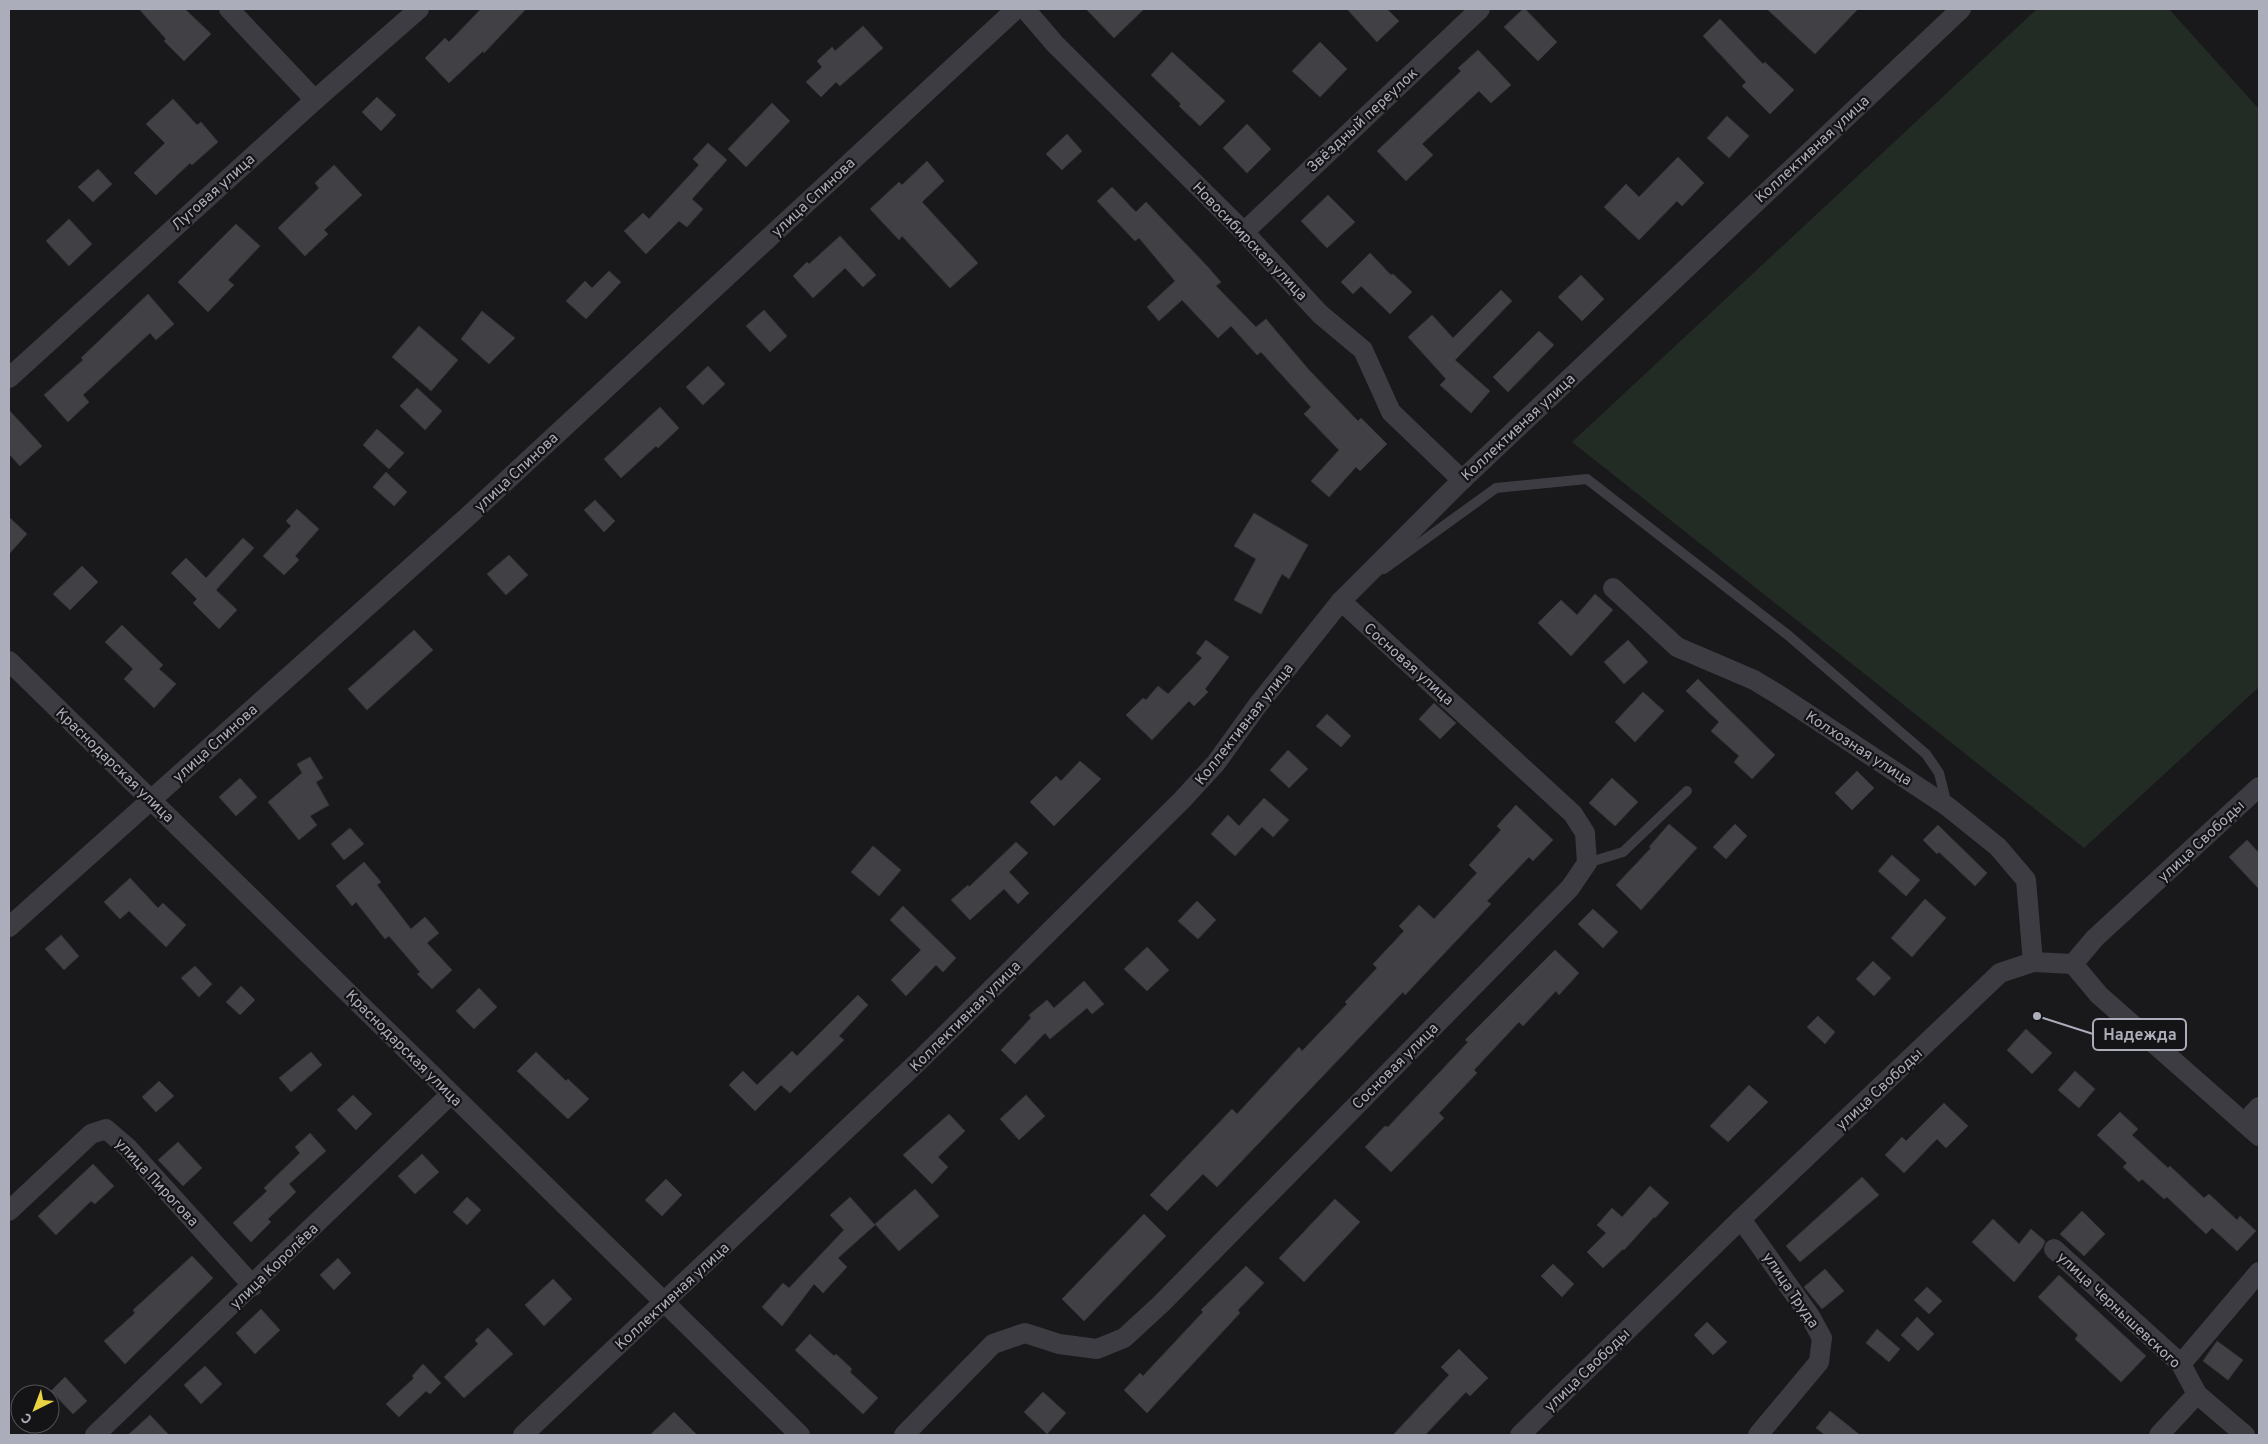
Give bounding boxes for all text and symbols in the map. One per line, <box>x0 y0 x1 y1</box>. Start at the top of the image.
street label: Звёздный переулок <box>1304 65 1422 177</box>
street label: Коллективная улица <box>1752 92 1874 208</box>
street label: Луговая улица <box>168 151 260 236</box>
street label: улица Спинова <box>768 154 860 242</box>
street label: Новосибирская улица <box>1187 179 1310 305</box>
street label: Коллективная улица <box>1458 370 1580 486</box>
street label: улица Спинова <box>471 429 563 517</box>
street label: Сосновая улица <box>1359 620 1457 711</box>
street label: Коллективная улица <box>1192 660 1299 790</box>
street label: улица Спинова <box>170 701 262 787</box>
street label: Краснодарская улица <box>51 705 177 828</box>
street label: Колхозная улица <box>1801 708 1915 791</box>
street label: улица Свободы <box>2155 797 2249 887</box>
street label: Коллективная улица <box>907 958 1026 1077</box>
street label: Краснодарская улица <box>341 987 465 1111</box>
callout: Надежда <box>2093 1019 2186 1050</box>
street label: Сосновая улица <box>1349 1020 1443 1114</box>
text: Надежда <box>2103 1026 2177 1046</box>
street label: улица Свободы <box>1833 1045 1927 1135</box>
street label: улица Пирогова <box>110 1135 202 1231</box>
street label: улица Королёва <box>227 1220 323 1314</box>
street label: Коллективная улица <box>612 1239 734 1355</box>
street label: улица Труда <box>1757 1249 1822 1332</box>
street label: улица Чернышевского <box>2052 1249 2184 1373</box>
street label: улица Свободы <box>1541 1325 1635 1417</box>
north arrow <box>10 1384 60 1434</box>
text: С <box>18 1408 36 1427</box>

